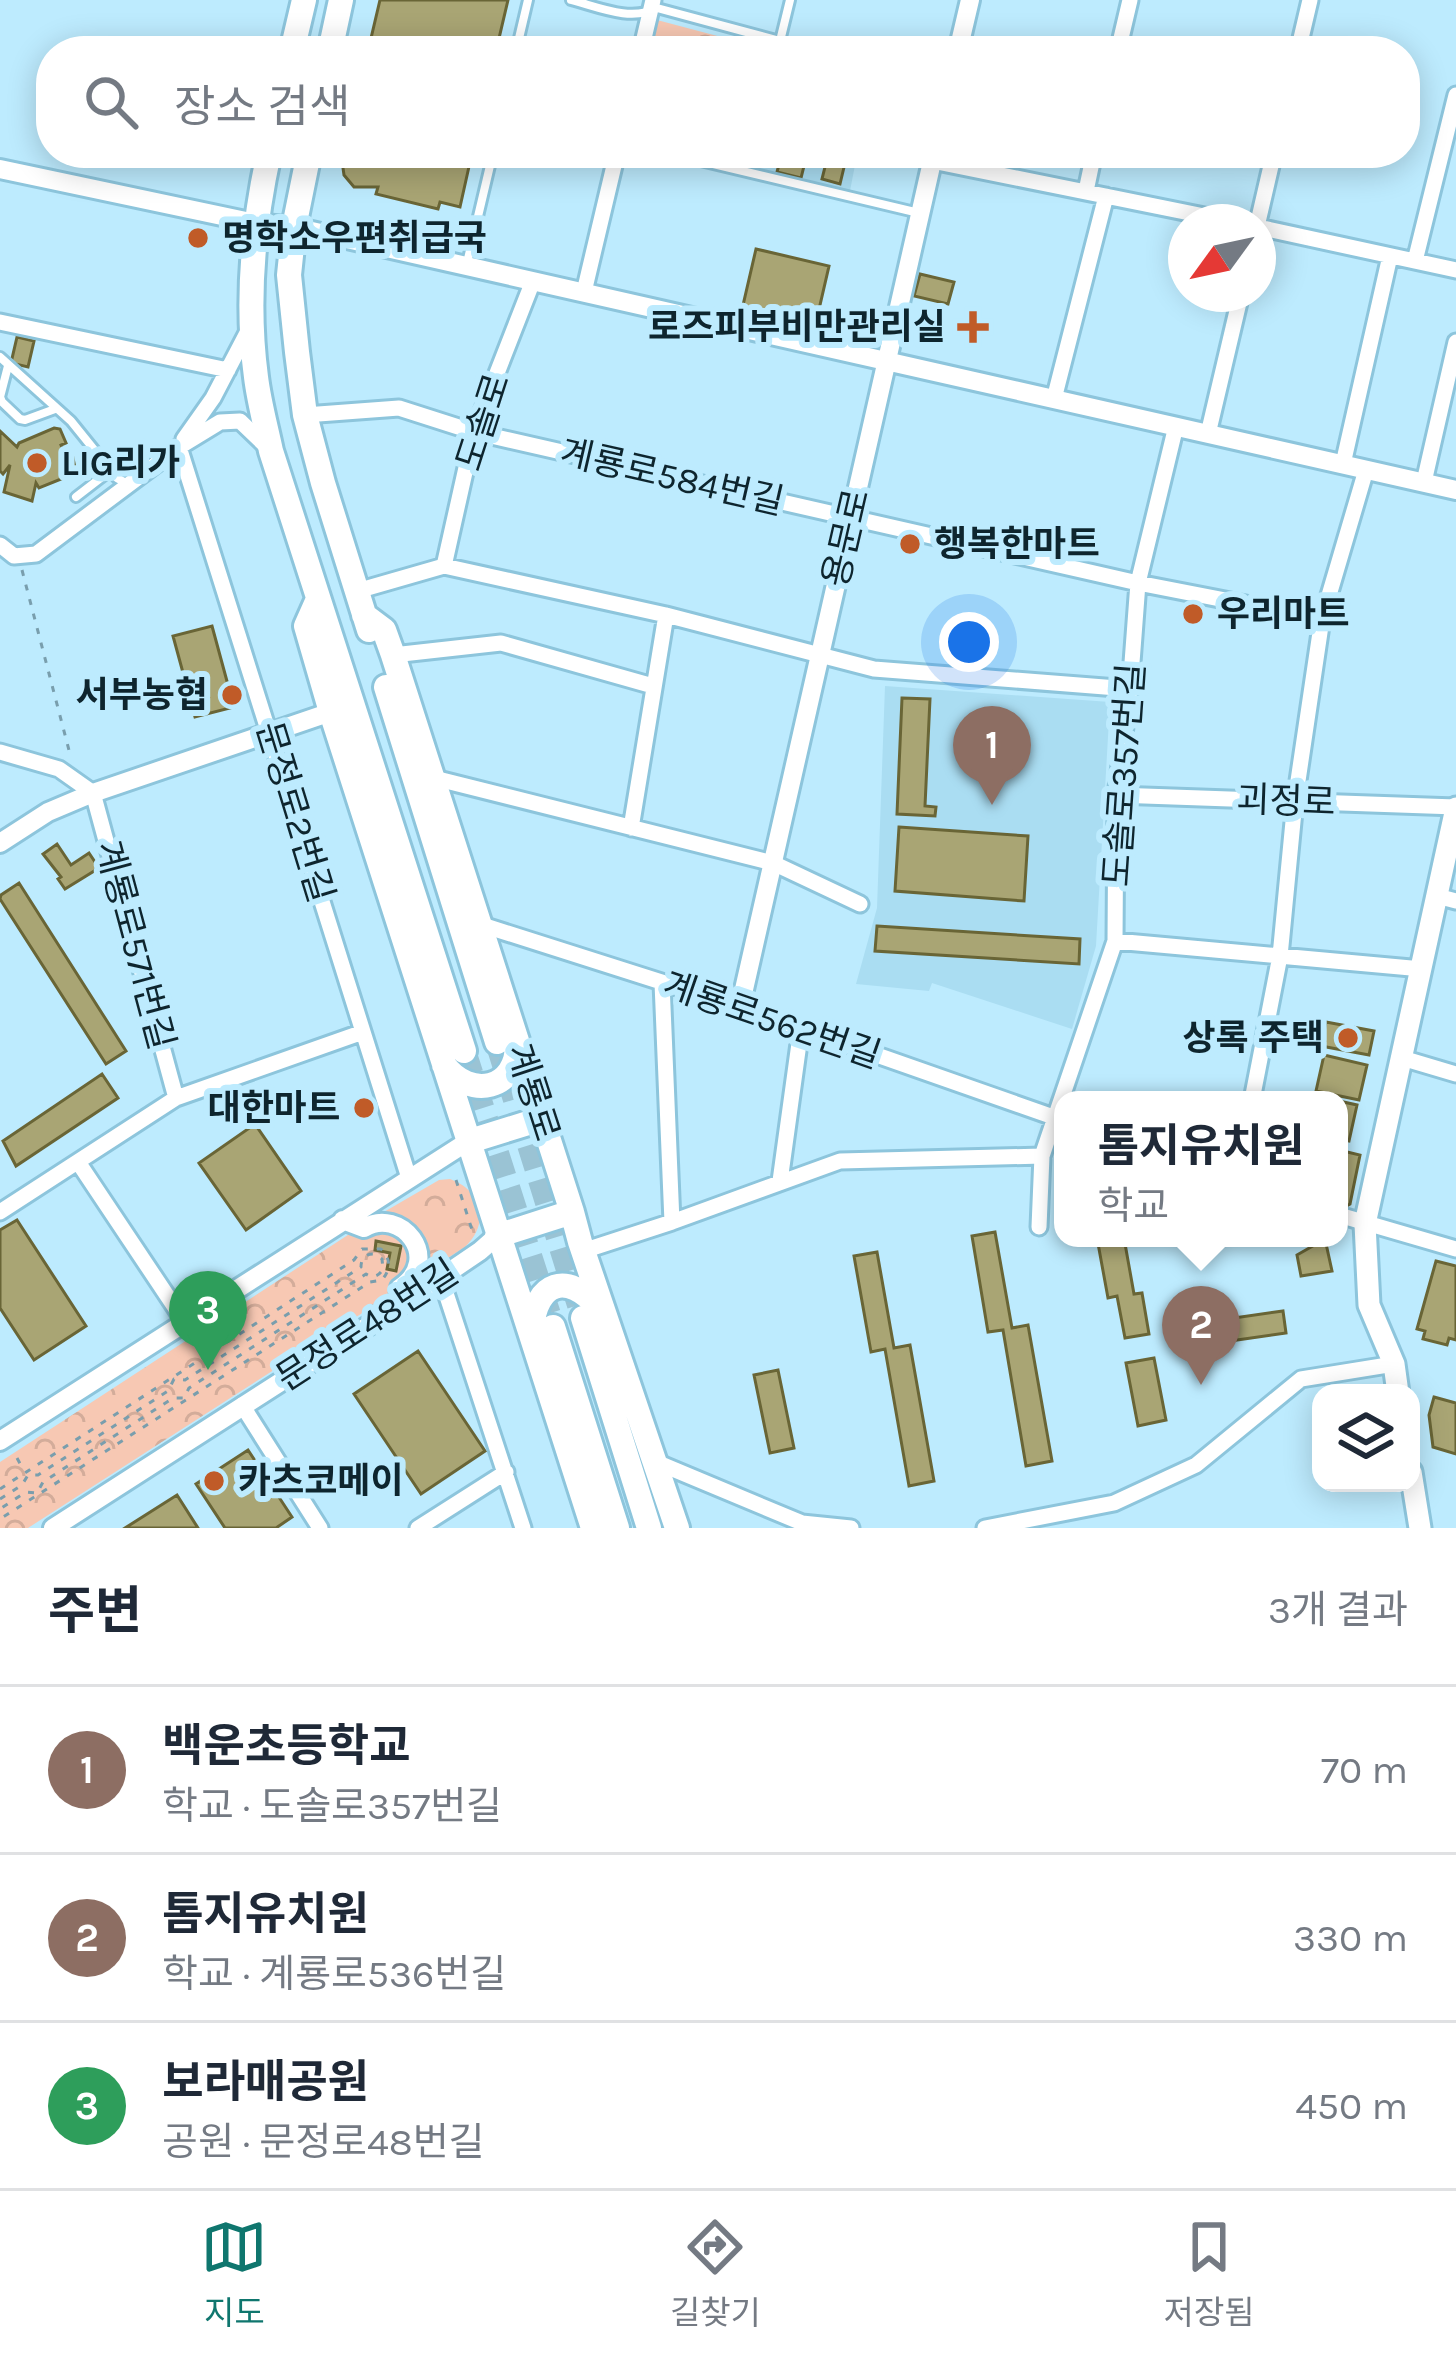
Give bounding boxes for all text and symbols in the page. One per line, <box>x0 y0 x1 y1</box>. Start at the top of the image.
search box <box>36 36 1420 168</box>
icon: search <box>78 69 144 135</box>
text: 장소 검색 <box>174 81 350 133</box>
north arrow <box>1168 204 1276 312</box>
place label: 명학소우편취급국 <box>222 217 487 259</box>
marker: 명학소우편취급국 <box>185 225 211 251</box>
place label: 로즈피부비만관리실 <box>648 306 946 348</box>
marker: 로즈피부비만관리실 <box>957 311 989 343</box>
street label: 도솔로 <box>448 368 518 476</box>
street label: 계룡로584번길 <box>556 431 788 523</box>
place label: LIG리가 <box>61 442 180 484</box>
marker: LIG리가 <box>24 450 50 476</box>
street label: 용문로 <box>814 485 878 591</box>
place label: 행복한마트 <box>934 523 1100 565</box>
marker: 행복한마트 <box>897 531 923 557</box>
place label: 우리마트 <box>1217 593 1349 635</box>
marker: 우리마트 <box>1180 601 1206 627</box>
your location <box>939 612 999 672</box>
street label: 도솔로357번길 <box>1095 662 1153 888</box>
place label: 서부농협 <box>76 674 208 716</box>
marker: 서부농협 <box>219 682 245 708</box>
pin: 1 <box>953 706 1031 805</box>
street label: 문정로2번길 <box>248 717 342 907</box>
street label: 괴정로 <box>1236 778 1336 824</box>
street label: 계룡로571번길 <box>87 836 183 1054</box>
street label: 계룡로562번길 <box>658 963 886 1077</box>
place label: 상록 주택 <box>1182 1017 1324 1059</box>
marker: 상록 주택 <box>1335 1025 1361 1051</box>
street label: 계룡로 <box>498 1038 568 1146</box>
place label: 대한마트 <box>208 1087 340 1129</box>
popup <box>1054 1091 1348 1247</box>
marker: 대한마트 <box>351 1095 377 1121</box>
text: 톰지유치원 <box>1097 1120 1305 1172</box>
text: 학교 <box>1097 1183 1169 1229</box>
street label: 문정로48번길 <box>268 1251 466 1399</box>
pin: 3 <box>169 1271 247 1370</box>
pin: 2 <box>1162 1286 1240 1385</box>
map controls <box>1312 1384 1420 1492</box>
button: layers <box>1312 1384 1420 1492</box>
place label: 카츠코메이 <box>238 1460 404 1502</box>
marker: 카츠코메이 <box>201 1468 227 1494</box>
text: 주변 <box>48 1581 142 1641</box>
text: 3개 결과 <box>1268 1587 1408 1633</box>
text: 백운초등학교 <box>162 1720 410 1772</box>
text: 1 <box>80 1747 94 1793</box>
text: 70 m <box>1321 1747 1408 1793</box>
text: 학교 · 도솔로357번길 <box>162 1783 502 1829</box>
text: 톰지유치원 <box>162 1888 369 1940</box>
text: 2 <box>75 1915 99 1961</box>
text: 330 m <box>1293 1915 1408 1961</box>
text: 학교 · 계룡로536번길 <box>162 1951 506 1997</box>
text: 보라매공원 <box>162 2056 369 2108</box>
text: 3 <box>75 2083 99 2129</box>
text: 450 m <box>1295 2083 1408 2129</box>
text: 공원 · 문정로48번길 <box>162 2119 484 2165</box>
tab: 지도 <box>201 2214 267 2334</box>
tab: 길찾기 <box>670 2214 761 2334</box>
tab: 저장됨 <box>1164 2214 1255 2334</box>

